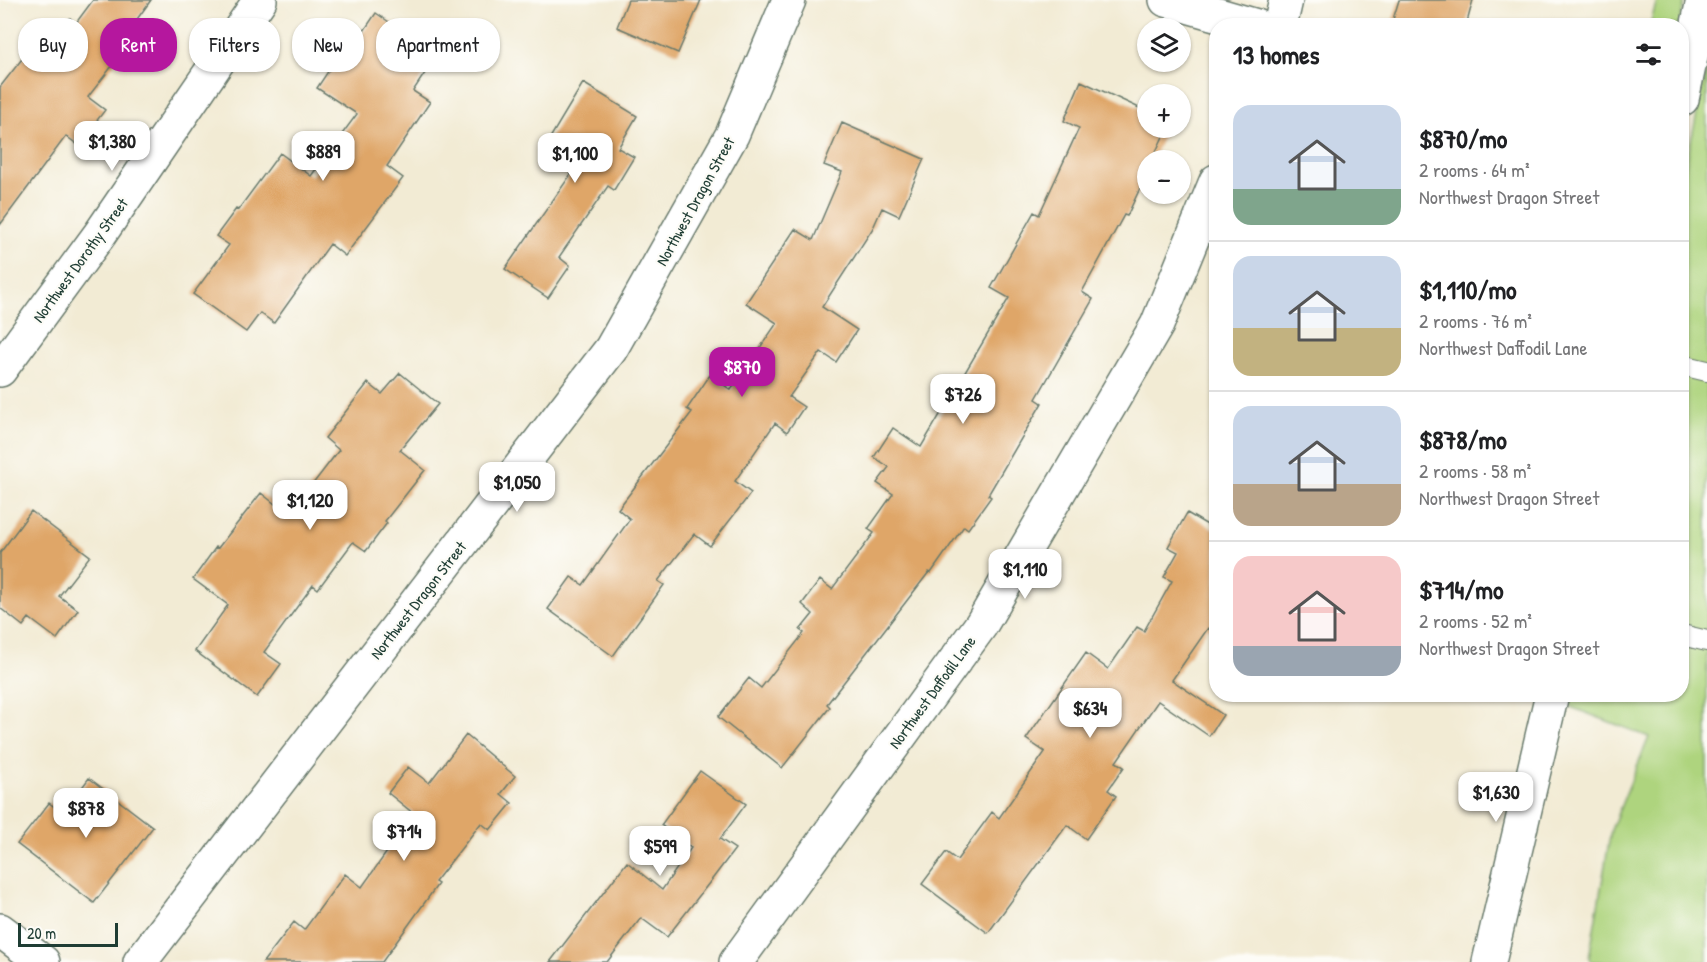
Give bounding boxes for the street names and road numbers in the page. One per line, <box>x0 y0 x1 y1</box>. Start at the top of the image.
street label: Northwest Dragon Street <box>650 132 740 269</box>
street label: Northwest Dorothy Street <box>27 193 133 327</box>
street label: Northwest Dragon Street <box>365 536 471 664</box>
street label: Northwest Daffodil Lane <box>883 631 981 753</box>

